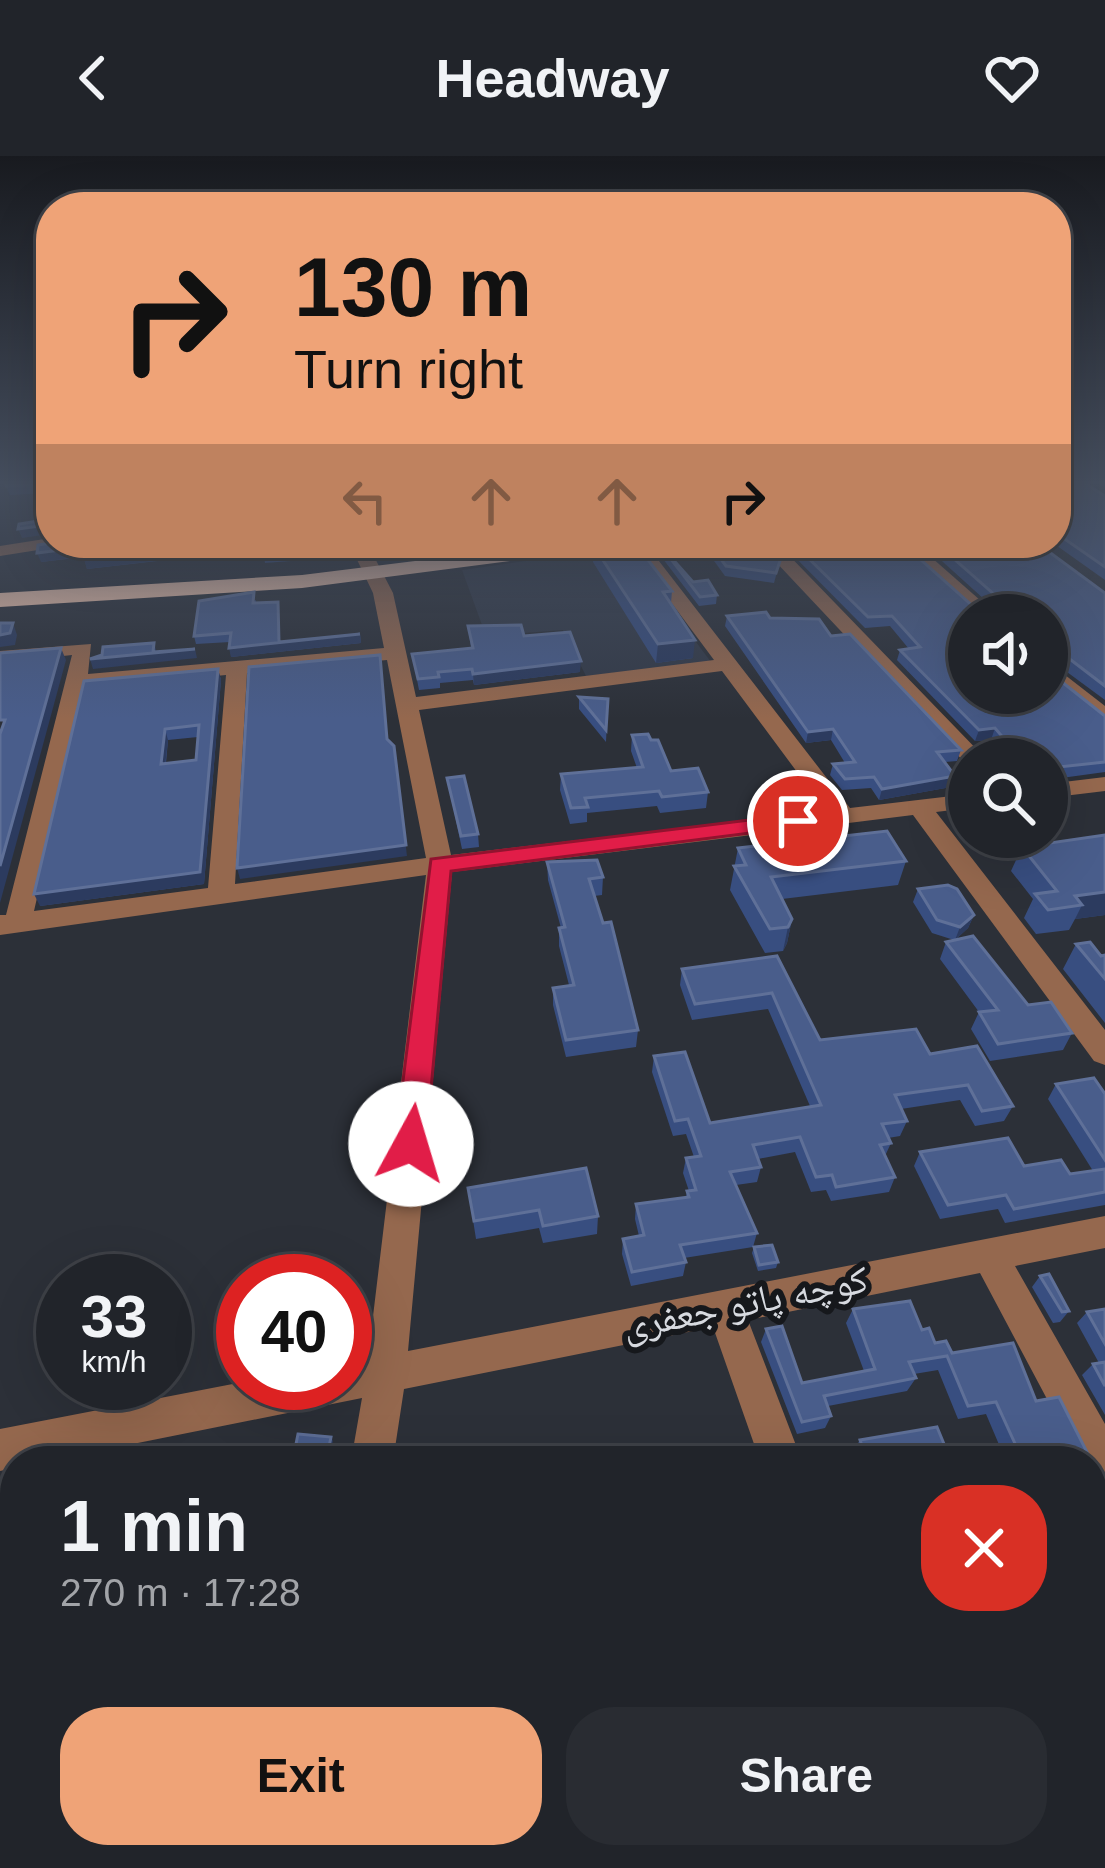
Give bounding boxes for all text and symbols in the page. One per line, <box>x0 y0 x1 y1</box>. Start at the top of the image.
icon: back <box>60 45 126 111</box>
icon: heart <box>979 45 1045 111</box>
text: Headway <box>435 48 670 108</box>
icon: right <box>96 240 252 396</box>
text: 130 m <box>294 240 532 334</box>
text: Turn right <box>294 339 523 399</box>
icon: left <box>332 468 398 534</box>
icon: ahead <box>458 468 524 534</box>
icon: ahead <box>584 468 650 534</box>
icon: right <box>710 468 776 534</box>
map controls <box>948 594 1068 858</box>
button: sound <box>948 594 1068 714</box>
button: search <box>948 738 1068 858</box>
pin <box>747 770 849 872</box>
icon: arrive <box>765 788 831 854</box>
position arrow <box>348 1081 474 1207</box>
speed limit sign: 40 <box>216 1254 372 1410</box>
street label: کوچه پاتو جعفری <box>619 1257 872 1349</box>
text: 33 <box>81 1283 147 1350</box>
text: km/h <box>81 1345 147 1378</box>
button: close <box>921 1485 1047 1611</box>
text: 1 min <box>60 1486 248 1566</box>
text: 270 m · 17:28 <box>60 1571 301 1614</box>
button: Exit <box>60 1707 542 1845</box>
button: Share <box>566 1707 1047 1845</box>

